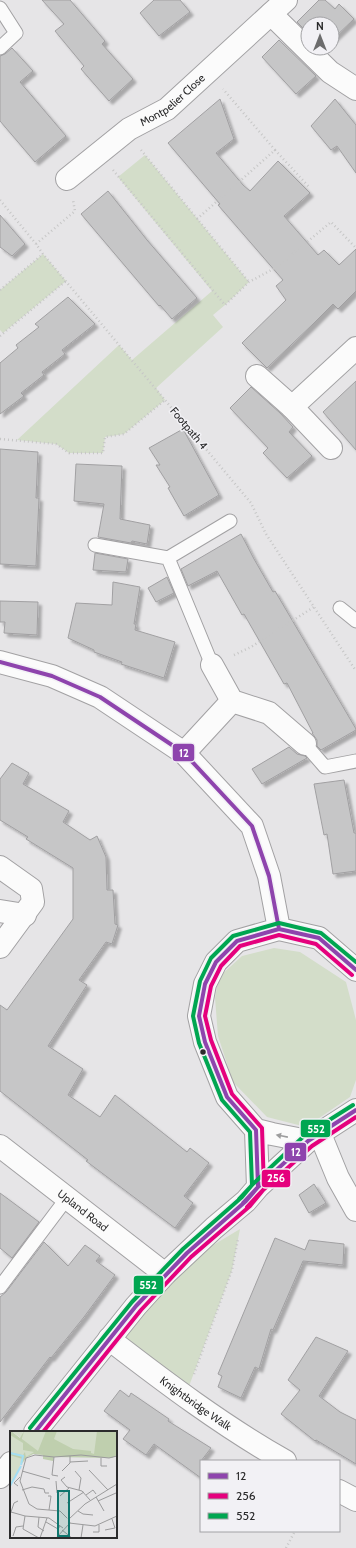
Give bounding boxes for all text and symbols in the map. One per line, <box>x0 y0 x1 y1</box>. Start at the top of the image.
north arrow <box>300 16 340 56</box>
text: N <box>316 19 324 33</box>
street label: Montpelier Close <box>137 71 208 129</box>
street label: Footpath 4 <box>167 404 211 452</box>
line badge: 12 <box>172 743 195 762</box>
text: 12 <box>179 746 189 760</box>
unlabelled marker <box>198 1047 208 1057</box>
line badge: 552 <box>300 1119 331 1138</box>
text: 552 <box>307 1122 325 1136</box>
one-way arrow <box>276 1133 288 1139</box>
line badge: 12 <box>284 1142 307 1162</box>
text: 12 <box>291 1145 301 1159</box>
line badge: 256 <box>261 1169 291 1188</box>
text: 256 <box>267 1171 285 1185</box>
street label: Upland Road <box>55 1186 111 1234</box>
line badge: 552 <box>133 1275 164 1295</box>
text: 552 <box>139 1278 157 1292</box>
street label: Knightbridge Walk <box>157 1373 234 1433</box>
inset map <box>10 1431 117 1538</box>
legend <box>200 1460 340 1532</box>
text: 12 <box>236 1468 246 1483</box>
text: 256 <box>236 1488 256 1503</box>
text: 552 <box>236 1508 255 1523</box>

